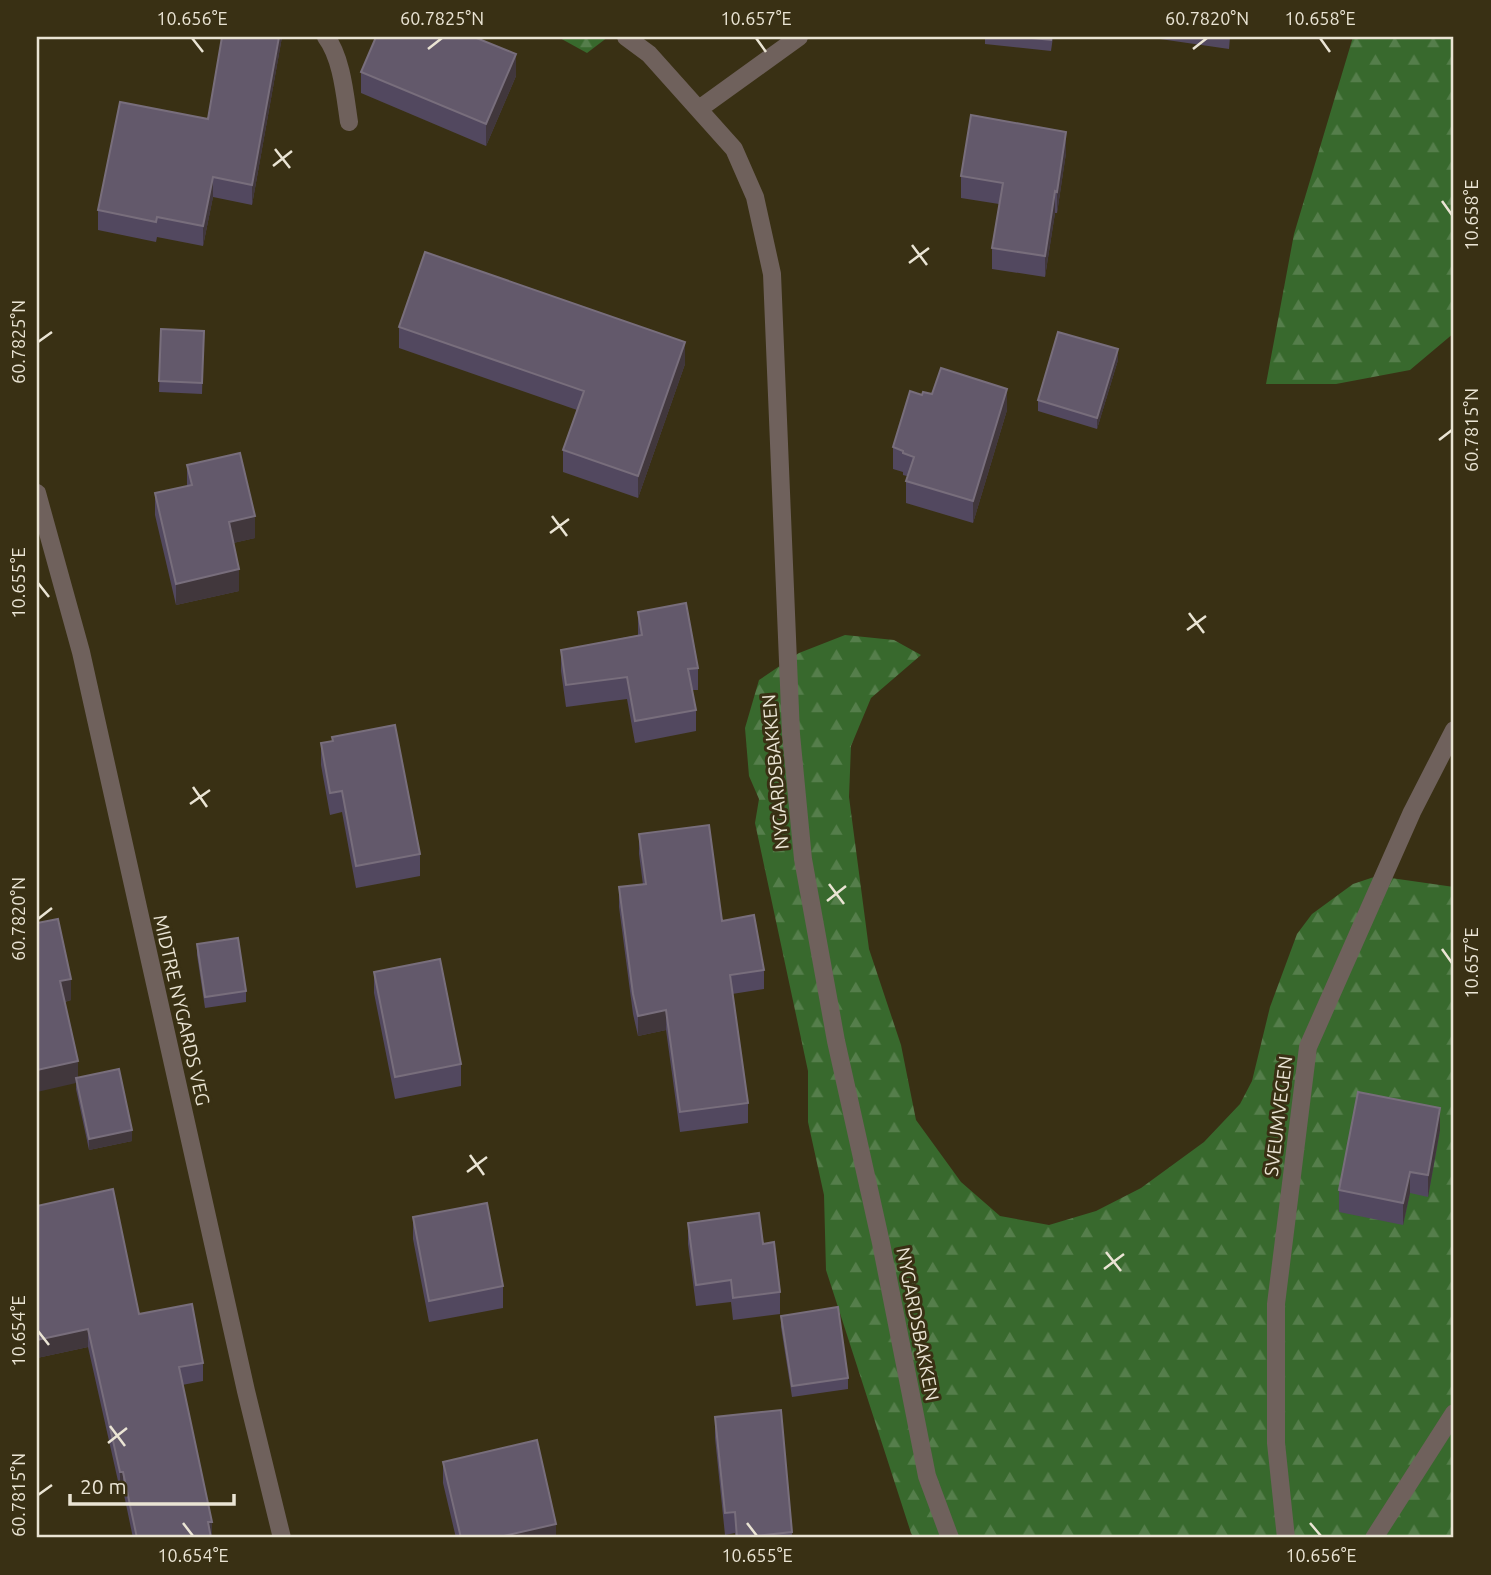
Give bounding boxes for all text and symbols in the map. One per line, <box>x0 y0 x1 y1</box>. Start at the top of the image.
text: 10.656°E <box>156 8 228 28</box>
text: 60.7825°N <box>400 8 484 28</box>
text: 10.657°E <box>720 8 792 28</box>
text: 60.7820°N <box>1165 8 1249 28</box>
text: 10.658°E <box>1284 8 1356 28</box>
text: 10.658°E <box>1461 179 1481 251</box>
text: 60.7825°N <box>8 300 28 384</box>
text: 60.7815°N <box>1461 388 1481 472</box>
text: 10.655°E <box>8 547 28 619</box>
street label: NYGARDSBAKKEN <box>757 693 793 851</box>
text: 60.7820°N <box>8 877 28 961</box>
street label: MIDTRE NYGARDS VEG <box>149 912 215 1108</box>
text: 10.657°E <box>1461 927 1481 999</box>
street label: SVEUMVEGEN <box>1260 1054 1296 1178</box>
street label: NYGARDSBAKKEN <box>892 1245 944 1403</box>
text: 10.654°E <box>8 1295 28 1367</box>
text: 60.7815°N <box>8 1453 28 1537</box>
scale bar <box>70 1463 234 1507</box>
text: 20 m <box>80 1474 127 1498</box>
text: 10.654°E <box>157 1545 229 1565</box>
text: 10.655°E <box>721 1545 793 1565</box>
text: 10.656°E <box>1285 1545 1357 1565</box>

